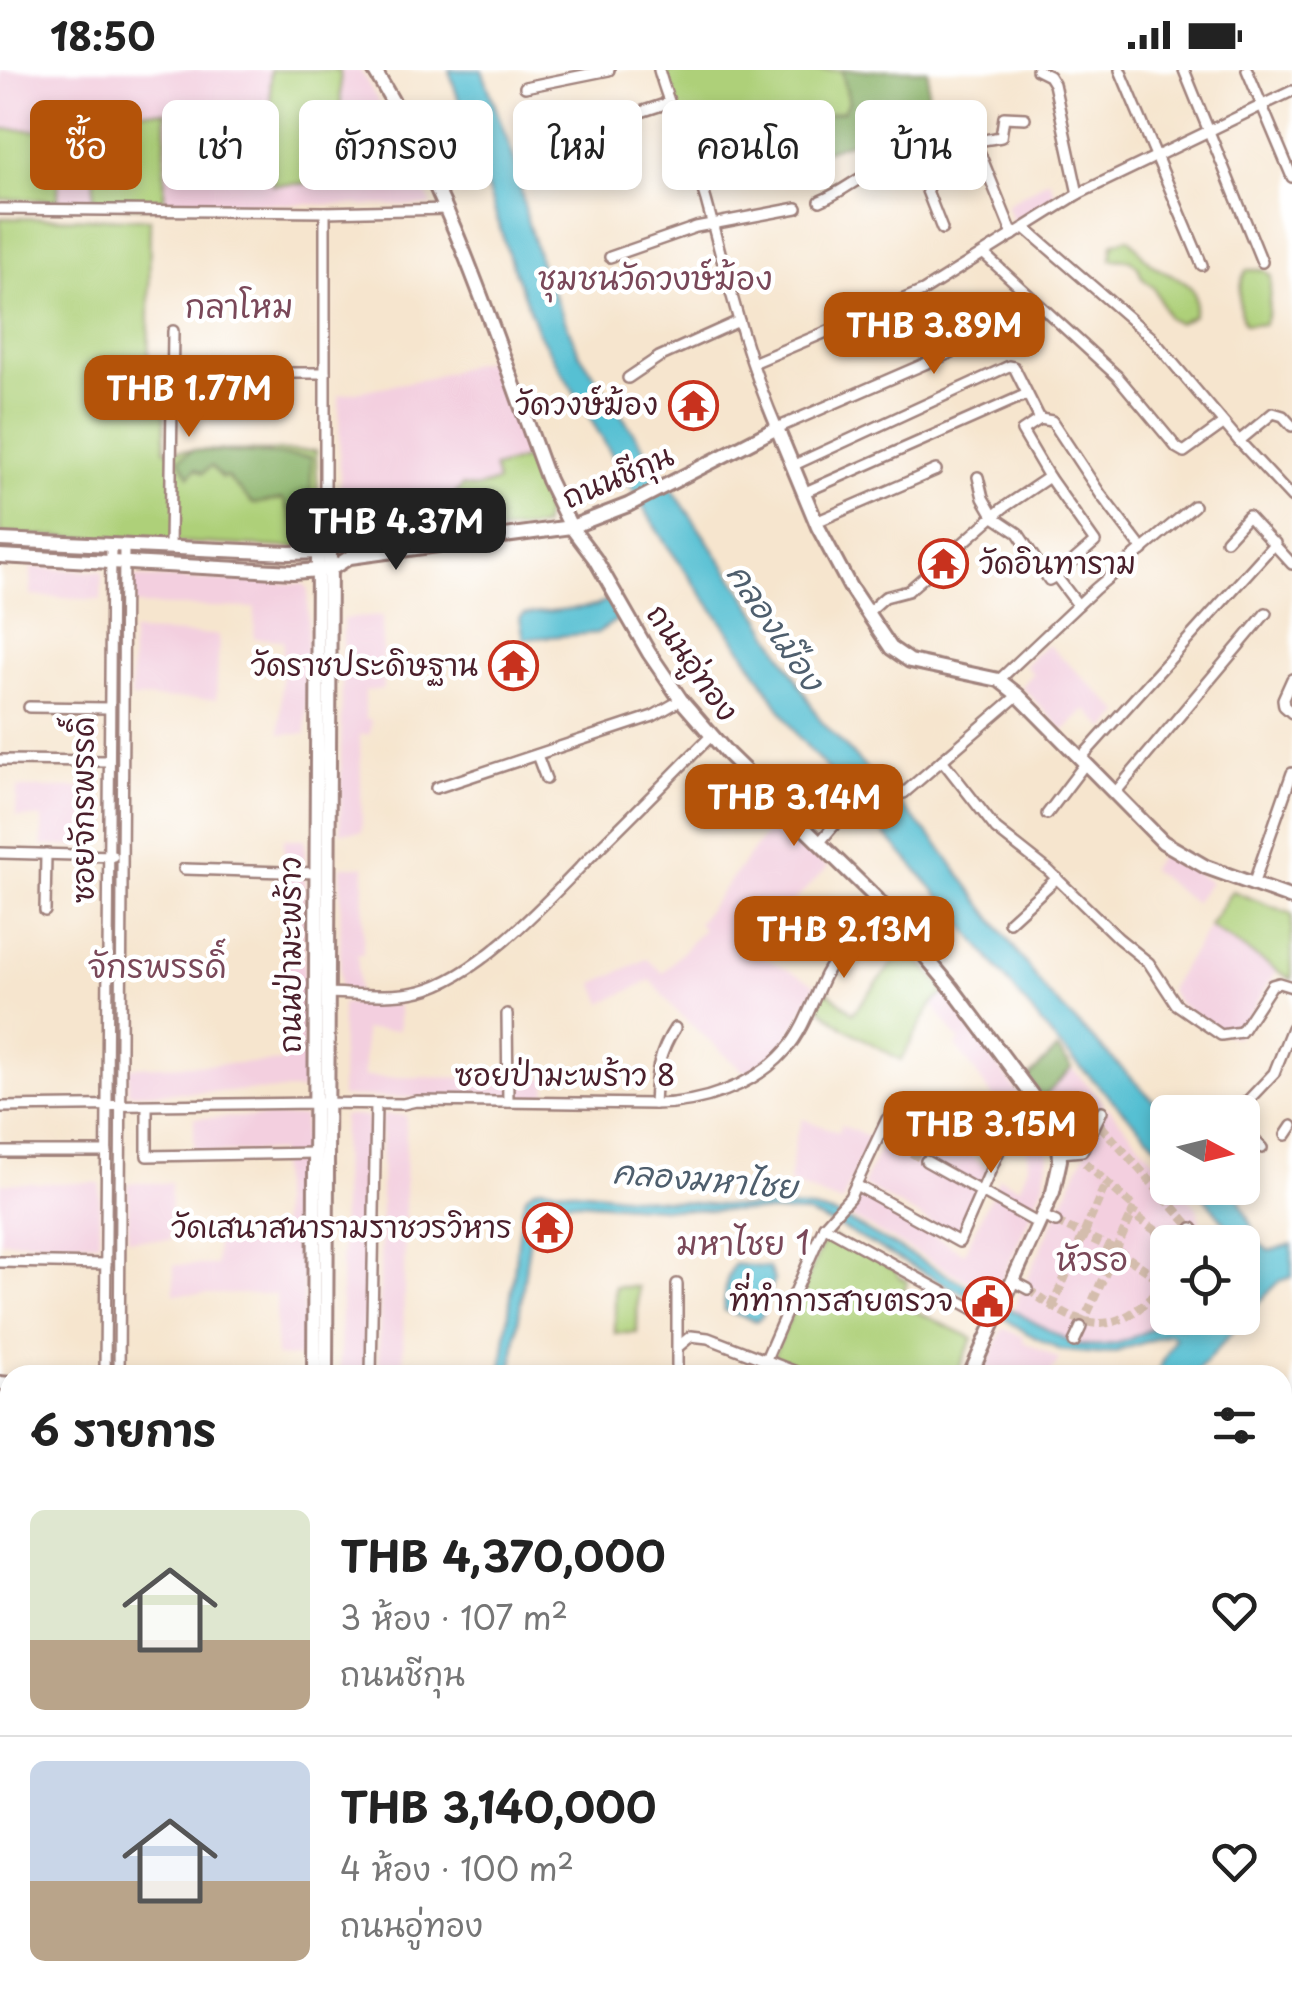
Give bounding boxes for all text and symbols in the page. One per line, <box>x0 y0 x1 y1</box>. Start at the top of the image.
text: 18:50 <box>50 7 155 64</box>
chip: ซื้อ <box>30 100 142 190</box>
chip: เช่า <box>162 100 279 190</box>
chip: ตัวกรอง <box>299 100 493 190</box>
chip: ใหม่ <box>513 100 642 190</box>
chip: คอนโด <box>662 100 835 190</box>
chip: บ้าน <box>855 100 987 190</box>
district label: ชุมชนวัดวงษ์ฆ้อง <box>538 253 772 303</box>
district label: กลาโหม <box>185 281 293 329</box>
pin: THB 3.89M <box>820 292 1048 377</box>
text: THB 3.89M <box>846 300 1022 348</box>
pin: THB 1.77M <box>75 355 303 440</box>
text: THB 1.77M <box>106 363 272 411</box>
temple icon: วัดวงษ์ฆ้อง <box>667 379 719 431</box>
place label: วัดวงษ์ฆ้อง <box>515 380 658 425</box>
street label: ถนนชีกุน <box>554 431 680 520</box>
pin: THB 4.37M <box>282 488 510 573</box>
text: THB 4.37M <box>308 496 484 544</box>
temple icon: วัดอินทาราม <box>918 538 970 590</box>
place label: วัดอินทาราม <box>979 539 1136 584</box>
water label: คลองเมือง <box>716 552 839 702</box>
street label: ถนนอู่ทอง <box>636 594 751 731</box>
temple icon: วัดราชประดิษฐาน <box>487 640 539 692</box>
place label: วัดราชประดิษฐาน <box>251 641 478 686</box>
street label: ซอยจักรพรรดิ์ <box>56 717 104 903</box>
pin: THB 3.14M <box>680 764 908 849</box>
text: THB 3.14M <box>707 772 881 820</box>
street label: ถนนป่ามะพร้าว <box>266 857 311 1053</box>
pin: THB 2.13M <box>730 896 958 981</box>
text: THB 2.13M <box>756 904 932 952</box>
district label: จักรพรรดิ์ <box>87 938 227 989</box>
street label: ซอยป่ามะพร้าว 8 <box>455 1051 675 1096</box>
pin: THB 3.15M <box>877 1091 1105 1176</box>
north arrow <box>1150 1095 1260 1205</box>
map controls <box>1150 1095 1260 1335</box>
text: THB 3.15M <box>905 1099 1077 1147</box>
water label: คลองมหาไชย <box>611 1146 802 1210</box>
temple icon: วัดเสนาสนารามราชวรวิหาร <box>521 1202 573 1254</box>
place label: วัดเสนาสนารามราชวรวิหาร <box>171 1203 512 1248</box>
district label: มหาไชย 1 <box>676 1218 810 1266</box>
button: locate <box>1150 1225 1260 1335</box>
district label: หัวรอ <box>1056 1234 1128 1282</box>
place label: ที่ทำการสายตรวจ <box>729 1272 953 1321</box>
public building icon: ที่ทำการสายตรวจ <box>962 1275 1014 1327</box>
text: 6 รายการ <box>30 1397 216 1460</box>
icon: filters <box>1207 1398 1262 1453</box>
text: THB 4,370,000 <box>340 1523 666 1586</box>
icon: home <box>110 1550 230 1670</box>
icon: heart <box>1207 1583 1262 1638</box>
text: 3 ห้อง · 107 m² <box>340 1593 568 1641</box>
text: ถนนชีกุน <box>340 1649 465 1697</box>
text: THB 3,140,000 <box>340 1774 656 1837</box>
icon: home <box>110 1801 230 1921</box>
icon: heart <box>1207 1834 1262 1889</box>
text: 4 ห้อง · 100 m² <box>340 1844 574 1892</box>
text: ถนนอู่ทอง <box>340 1900 483 1948</box>

